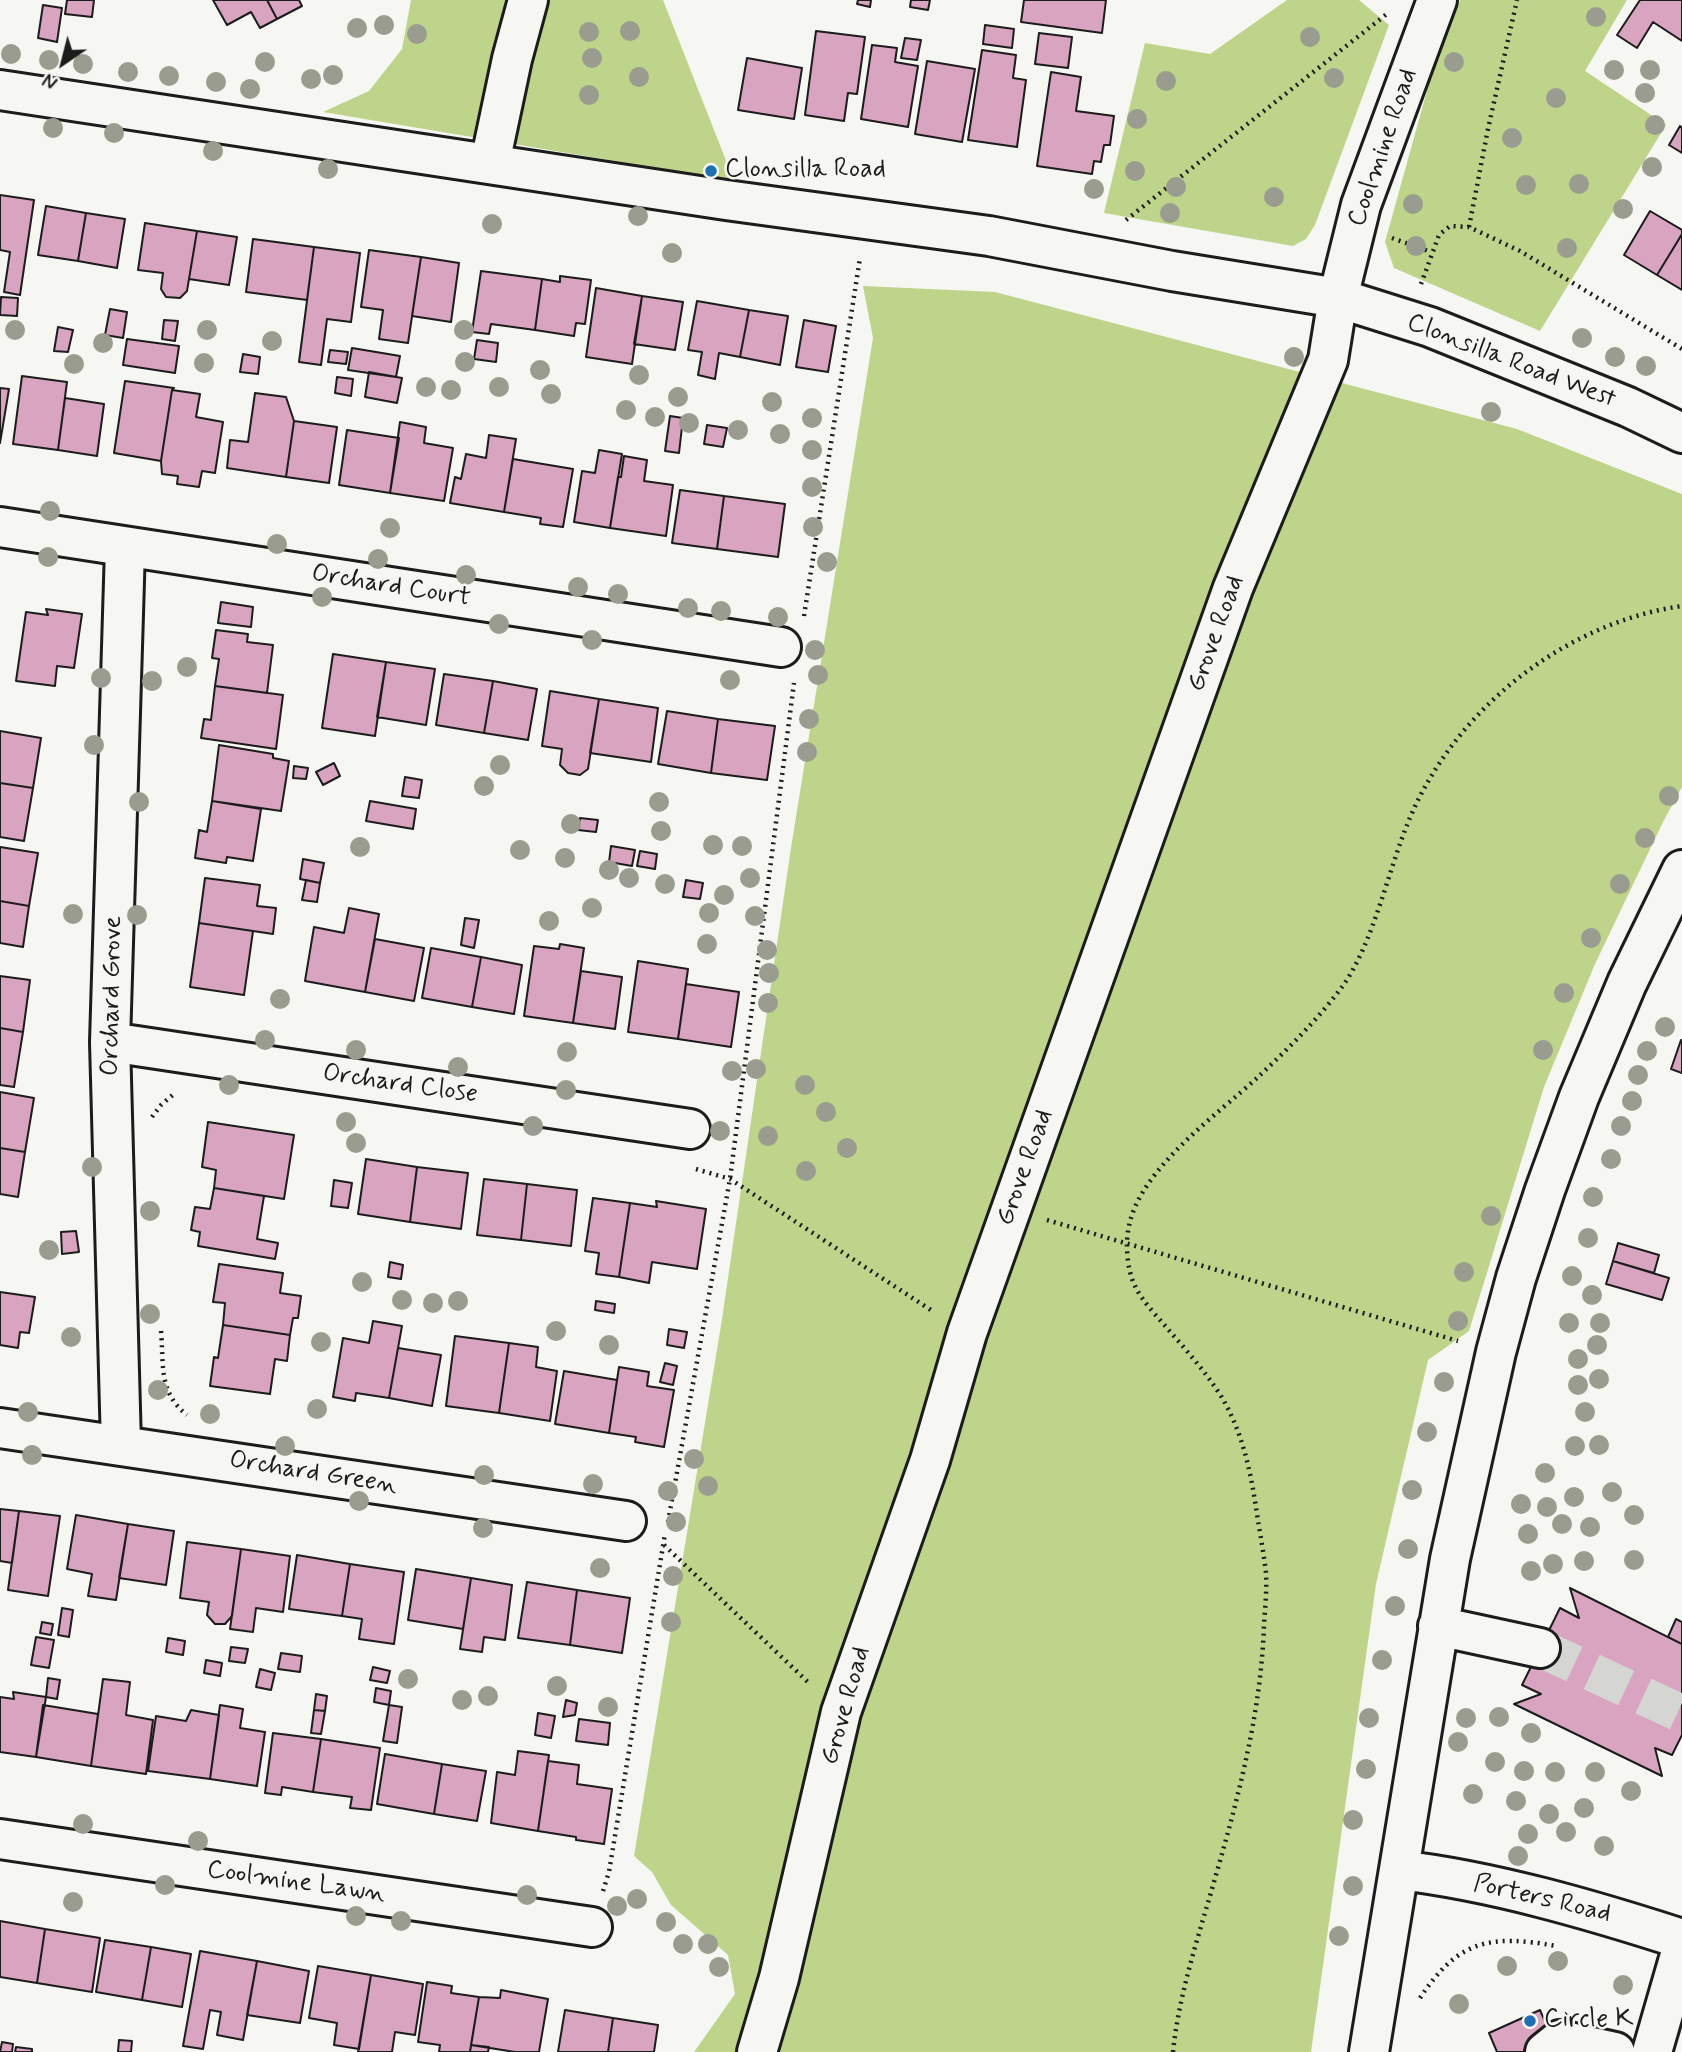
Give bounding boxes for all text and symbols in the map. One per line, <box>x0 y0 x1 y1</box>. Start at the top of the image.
north arrow <box>28 28 98 98</box>
street label: Coolmine Road <box>1342 65 1426 231</box>
text: N <box>38 67 63 94</box>
place label: Clonsilla Road <box>725 155 886 187</box>
marker: Clonsilla Road <box>703 163 719 179</box>
street label: Clonsilla Road West <box>1402 308 1620 416</box>
street label: Orchard Court <box>309 559 473 615</box>
street label: Grove Road <box>1182 572 1252 696</box>
street label: Orchard Grove <box>96 916 130 1076</box>
street label: Orchard Close <box>321 1059 479 1111</box>
street label: Grove Road <box>991 1106 1061 1230</box>
street label: Orchard Green <box>227 1445 399 1503</box>
street label: Grove Road <box>815 1643 879 1769</box>
street label: Coolmine Lawn <box>205 1855 387 1911</box>
street label: Porters Road <box>1470 1869 1614 1931</box>
place label: Circle K <box>1544 2005 1634 2037</box>
marker: Circle K <box>1522 2013 1538 2029</box>

